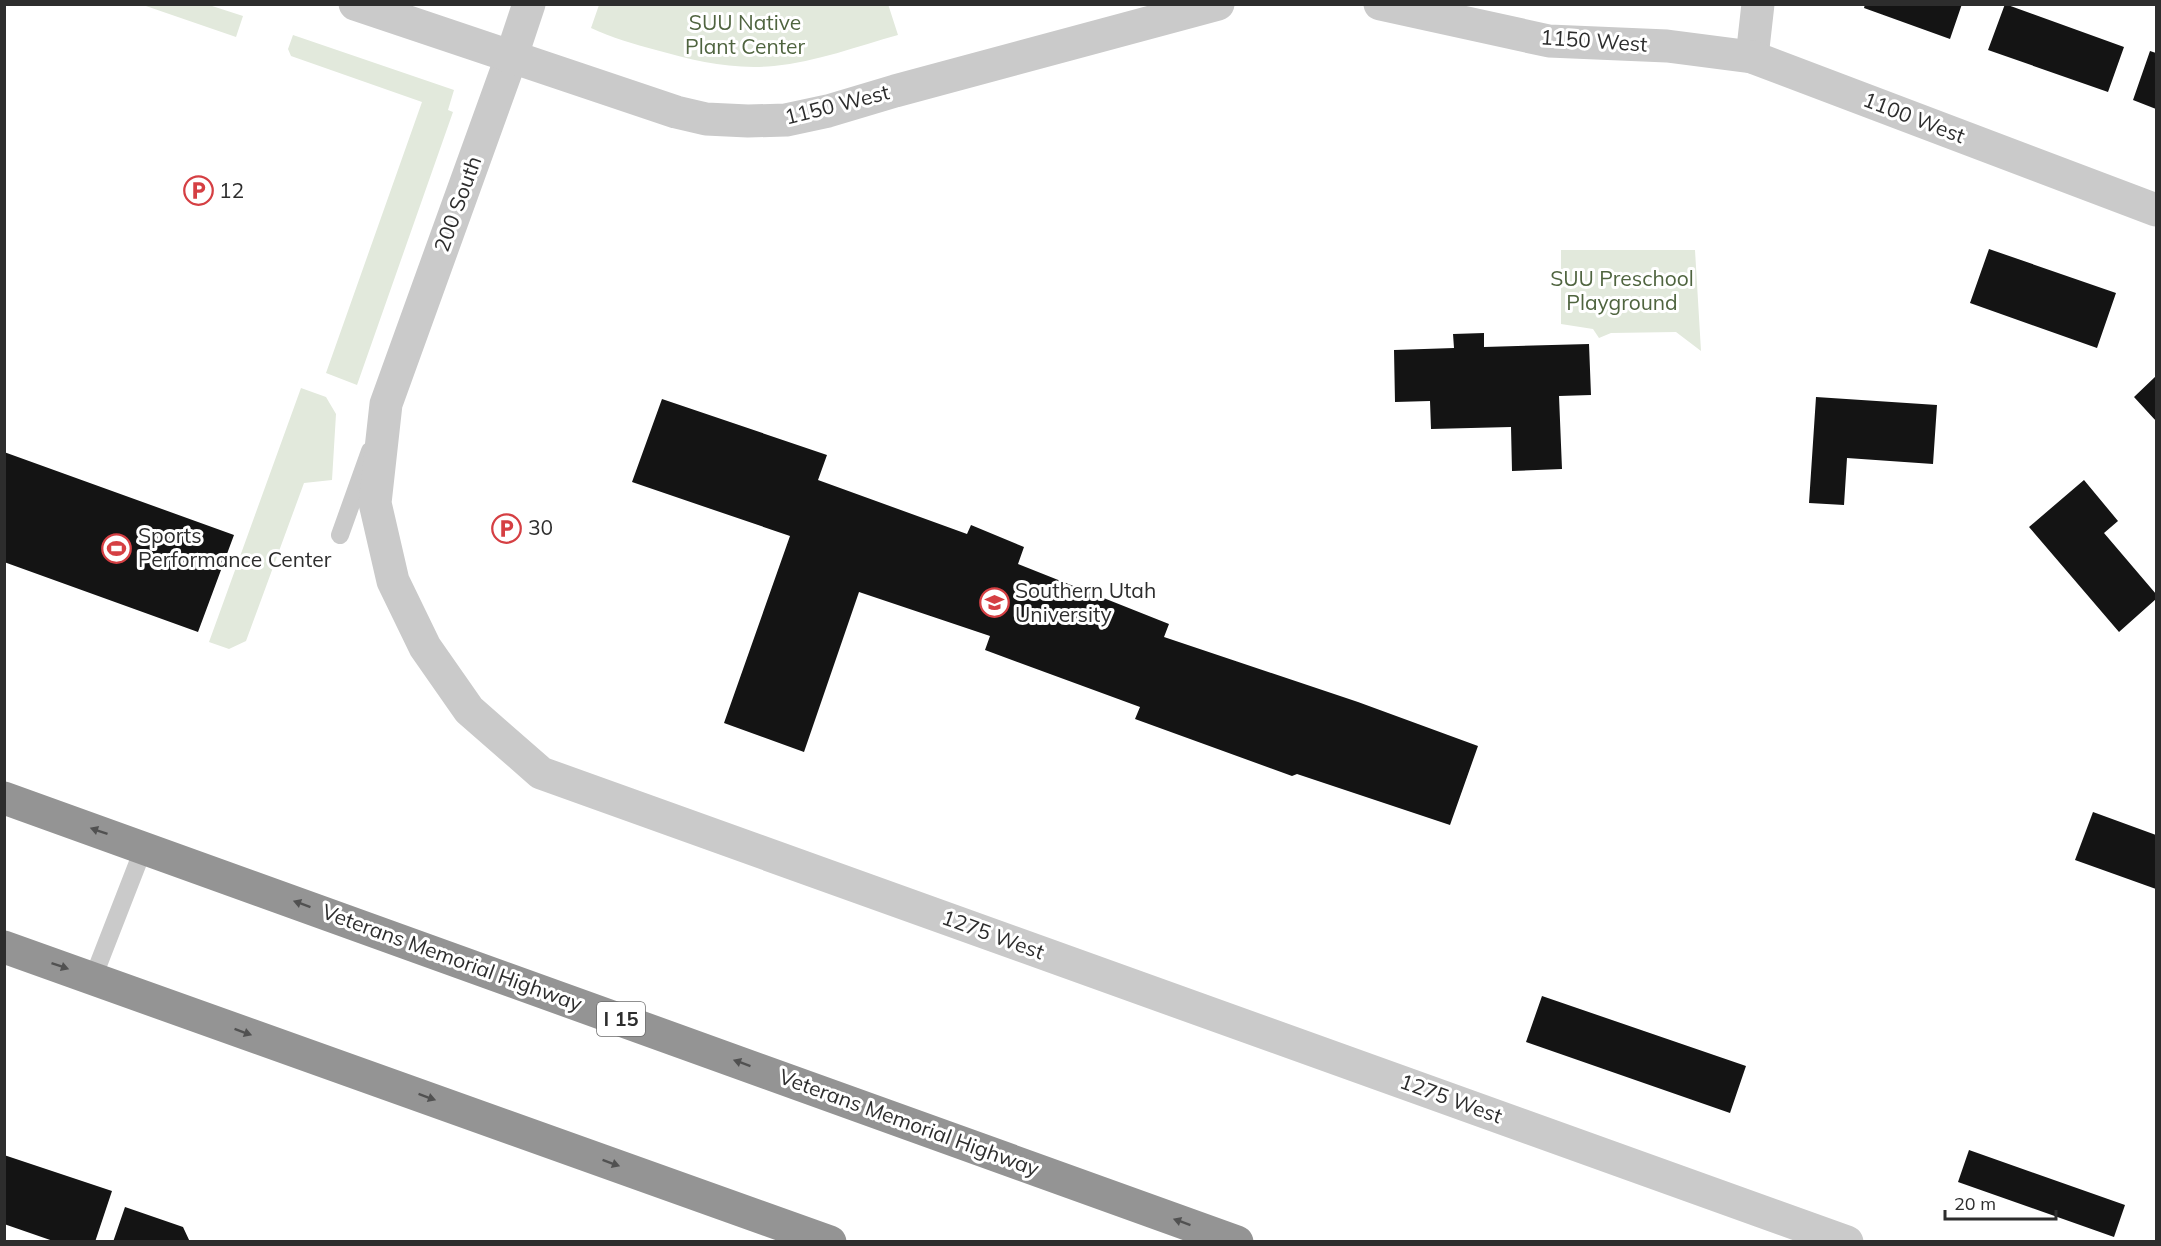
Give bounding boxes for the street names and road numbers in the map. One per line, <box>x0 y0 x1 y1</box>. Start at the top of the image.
street label: 1150 West <box>1540 23 1648 57</box>
street label: 1150 West <box>782 78 892 130</box>
street label: 1100 West <box>1860 86 1969 148</box>
street label: 200 South <box>428 152 486 255</box>
street label: Veterans Memorial Highway <box>319 898 586 1016</box>
street label: 1275 West <box>939 904 1048 965</box>
road number: I 15 <box>597 1002 645 1036</box>
street label: Veterans Memorial Highway <box>776 1063 1043 1181</box>
street label: 1275 West <box>1397 1068 1506 1129</box>

